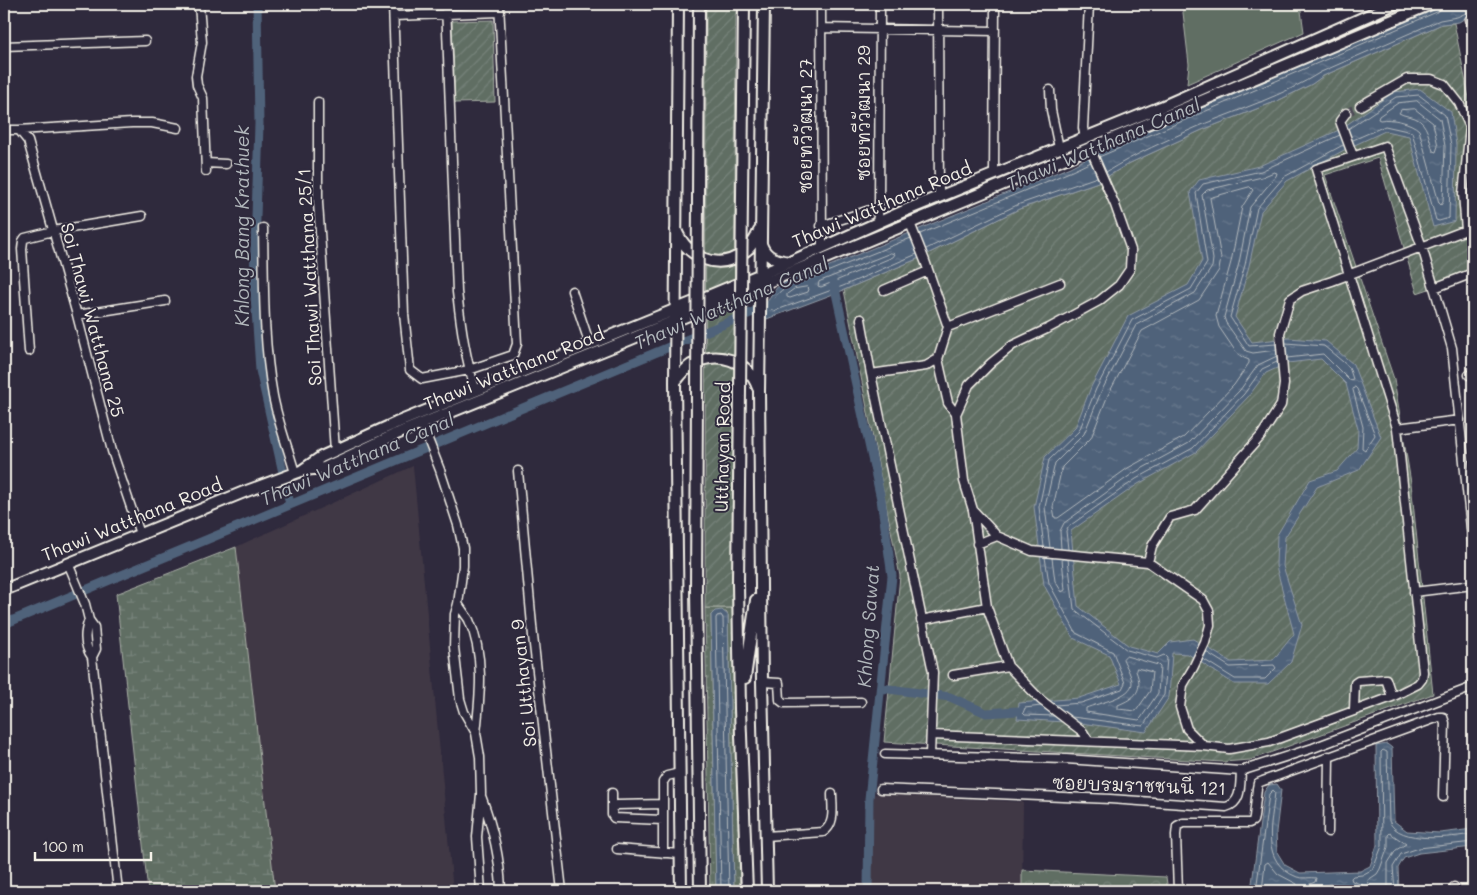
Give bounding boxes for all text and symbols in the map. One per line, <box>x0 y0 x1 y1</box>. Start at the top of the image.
street label: ซอยทวีวัฒนา 29 <box>850 45 875 181</box>
street label: ซอยทวีวัฒนา 27 <box>792 58 817 194</box>
water label: Thawi Watthana Canal <box>1002 91 1204 196</box>
water label: Khlong Bang Krathuek <box>229 124 254 327</box>
street label: Thawi Watthana Road <box>788 155 975 253</box>
street label: Soi Thawi Watthana 25/1 <box>291 168 327 386</box>
street label: Soi Thawi Watthana 25 <box>55 220 130 420</box>
water label: Thawi Watthana Canal <box>630 250 832 355</box>
street label: Thawi Watthana Road <box>420 321 607 415</box>
street label: Utthayan Road <box>709 382 735 512</box>
water label: Thawi Watthana Canal <box>256 406 458 511</box>
street label: Thawi Watthana Road <box>38 472 225 566</box>
water label: Khlong Sawat <box>851 564 884 688</box>
street label: Soi Utthayan 9 <box>504 618 542 748</box>
street label: ซอยบรมราชชนนี 121 <box>1052 770 1226 800</box>
scale bar <box>35 830 151 862</box>
text: 100 m <box>42 836 84 856</box>

